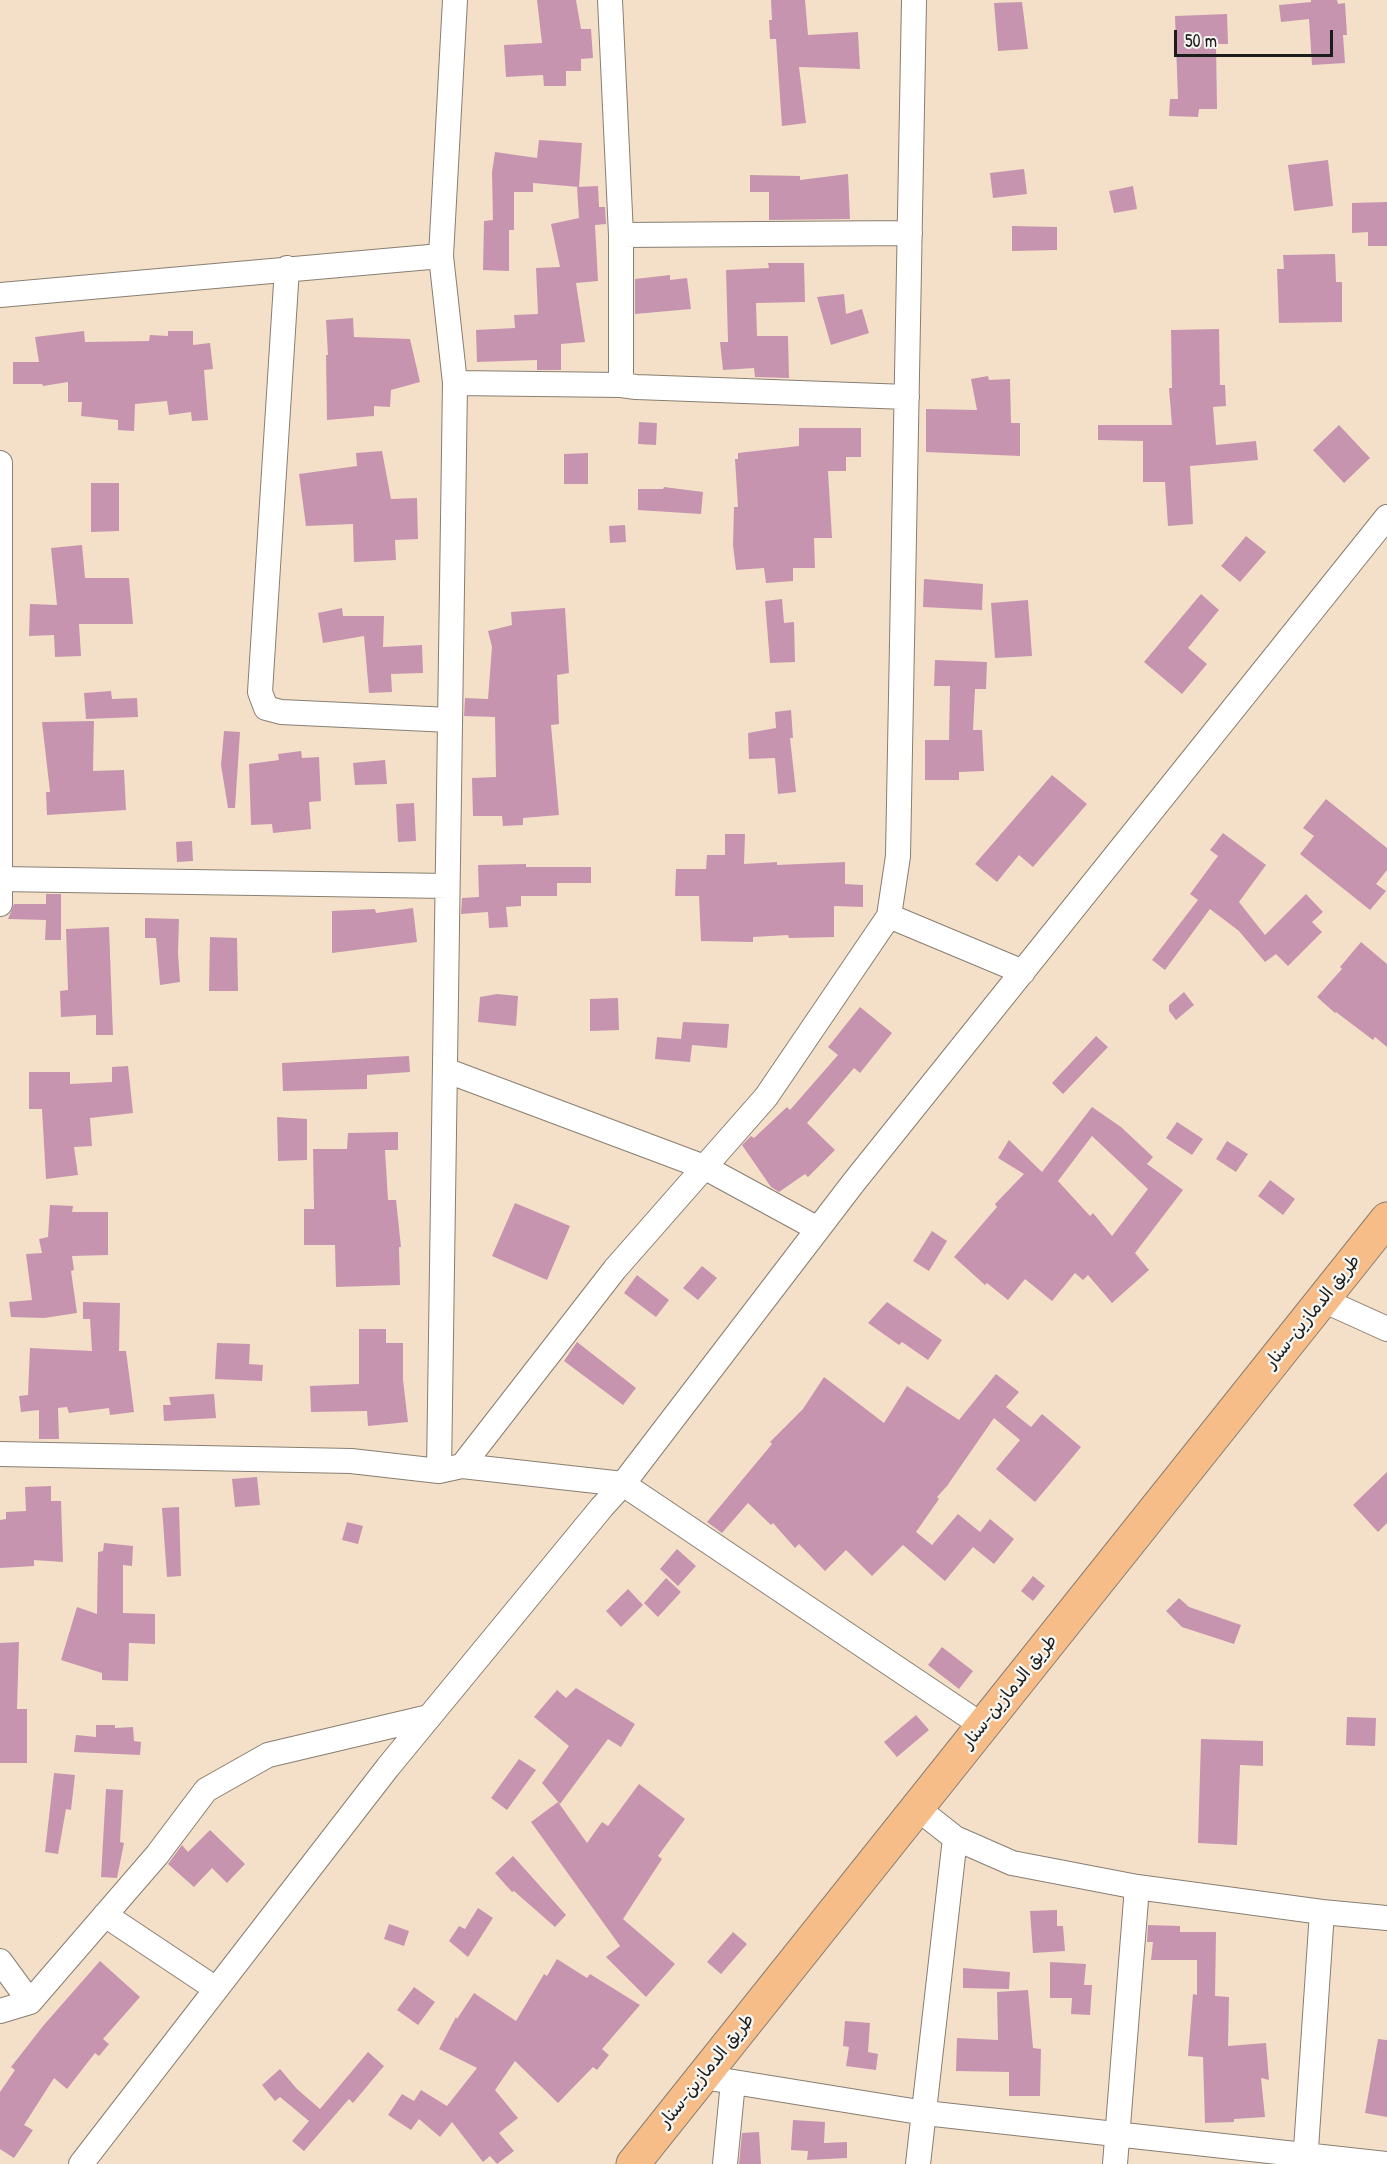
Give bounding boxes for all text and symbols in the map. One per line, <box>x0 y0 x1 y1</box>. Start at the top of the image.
scale bar <box>1177 18 1336 56</box>
text: 50 m <box>1185 28 1217 53</box>
street label: طريق الدمازين-سنار <box>1261 1251 1365 1373</box>
street label: طريق الدمازين-سنار <box>958 1631 1062 1753</box>
street label: طريق الدمازين-سنار <box>655 2010 759 2132</box>

